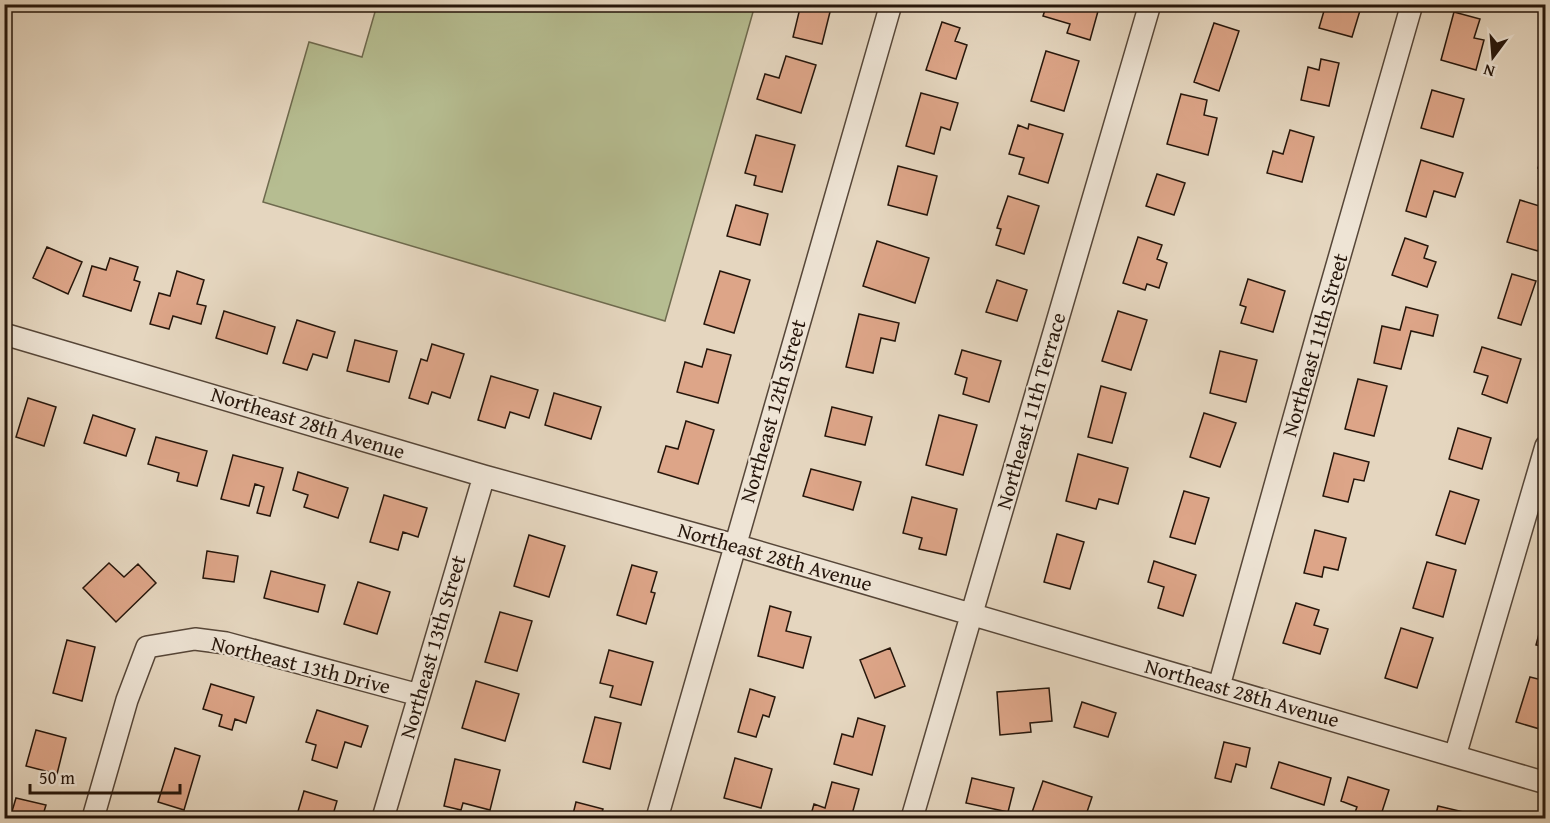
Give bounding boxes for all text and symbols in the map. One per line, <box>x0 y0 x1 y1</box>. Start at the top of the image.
north arrow <box>1463 27 1523 87</box>
text: N <box>1480 58 1497 84</box>
street label: Northeast 11th Street <box>1273 249 1356 440</box>
street label: Northeast 11th Terrace <box>988 309 1074 513</box>
street label: Northeast 12th Street <box>731 315 814 506</box>
street label: Northeast 28th Avenue <box>207 378 409 467</box>
street label: Northeast 28th Avenue <box>674 514 876 599</box>
street label: Northeast 13th Street <box>391 551 474 742</box>
street label: Northeast 13th Drive <box>208 627 394 702</box>
street label: Northeast 28th Avenue <box>1141 650 1343 735</box>
scale bar <box>30 757 180 795</box>
text: 50 m <box>39 764 75 791</box>

